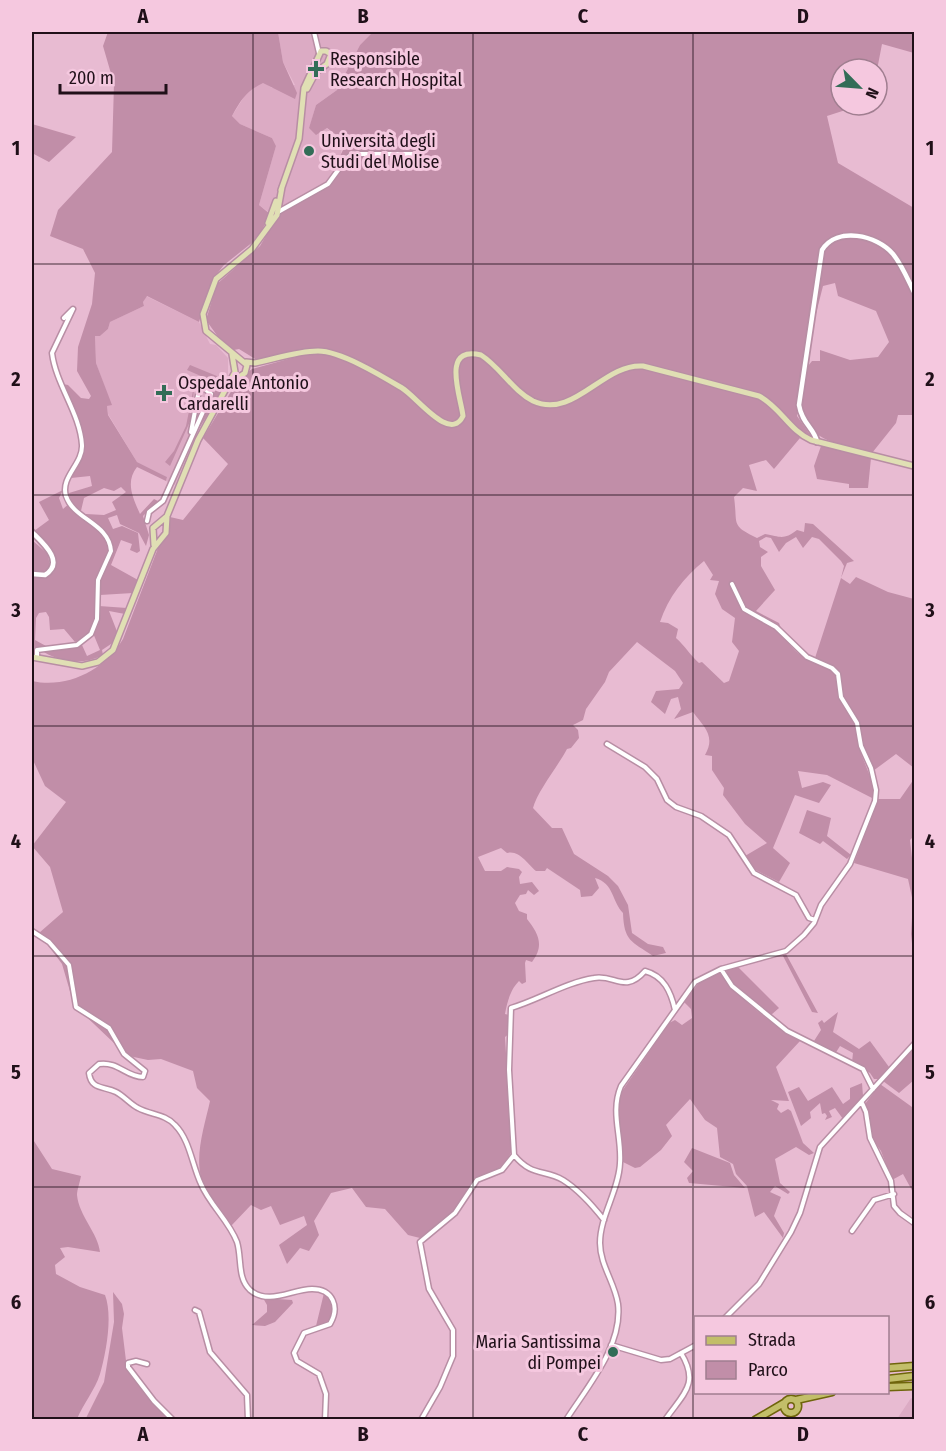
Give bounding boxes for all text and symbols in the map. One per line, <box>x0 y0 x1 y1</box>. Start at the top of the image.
text: A <box>137 4 150 28</box>
text: B <box>357 4 369 28</box>
text: C <box>578 4 589 28</box>
text: D <box>797 4 809 28</box>
place label: Responsible Research Hospital <box>330 48 462 91</box>
scale bar <box>60 57 166 95</box>
north arrow <box>829 57 889 117</box>
marker: Responsible Research Hospital <box>307 60 325 78</box>
text: 200 m <box>69 67 114 89</box>
text: N <box>862 85 883 101</box>
place label: Università degli Studi del Molise <box>321 130 439 173</box>
text: 1 <box>12 136 20 160</box>
text: 1 <box>926 136 934 160</box>
marker: Università degli Studi del Molise <box>302 144 316 158</box>
text: 2 <box>10 367 21 391</box>
text: 2 <box>924 367 935 391</box>
place label: Ospedale Antonio Cardarelli <box>178 372 309 415</box>
marker: Ospedale Antonio Cardarelli <box>155 384 173 402</box>
text: 3 <box>10 598 21 622</box>
text: 3 <box>924 598 935 622</box>
text: 4 <box>11 829 21 853</box>
text: 4 <box>925 829 935 853</box>
text: 5 <box>11 1060 21 1084</box>
text: 5 <box>925 1060 935 1084</box>
text: 6 <box>11 1290 21 1314</box>
text: 6 <box>925 1290 935 1314</box>
legend <box>694 1316 889 1394</box>
text: Strada <box>748 1329 796 1351</box>
place label: Maria Santissima di Pompei <box>475 1331 601 1374</box>
marker: Maria Santissima di Pompei <box>606 1345 620 1359</box>
text: Parco <box>748 1359 788 1381</box>
text: A <box>137 1422 150 1446</box>
text: B <box>357 1422 369 1446</box>
text: C <box>578 1422 589 1446</box>
text: D <box>797 1422 809 1446</box>

